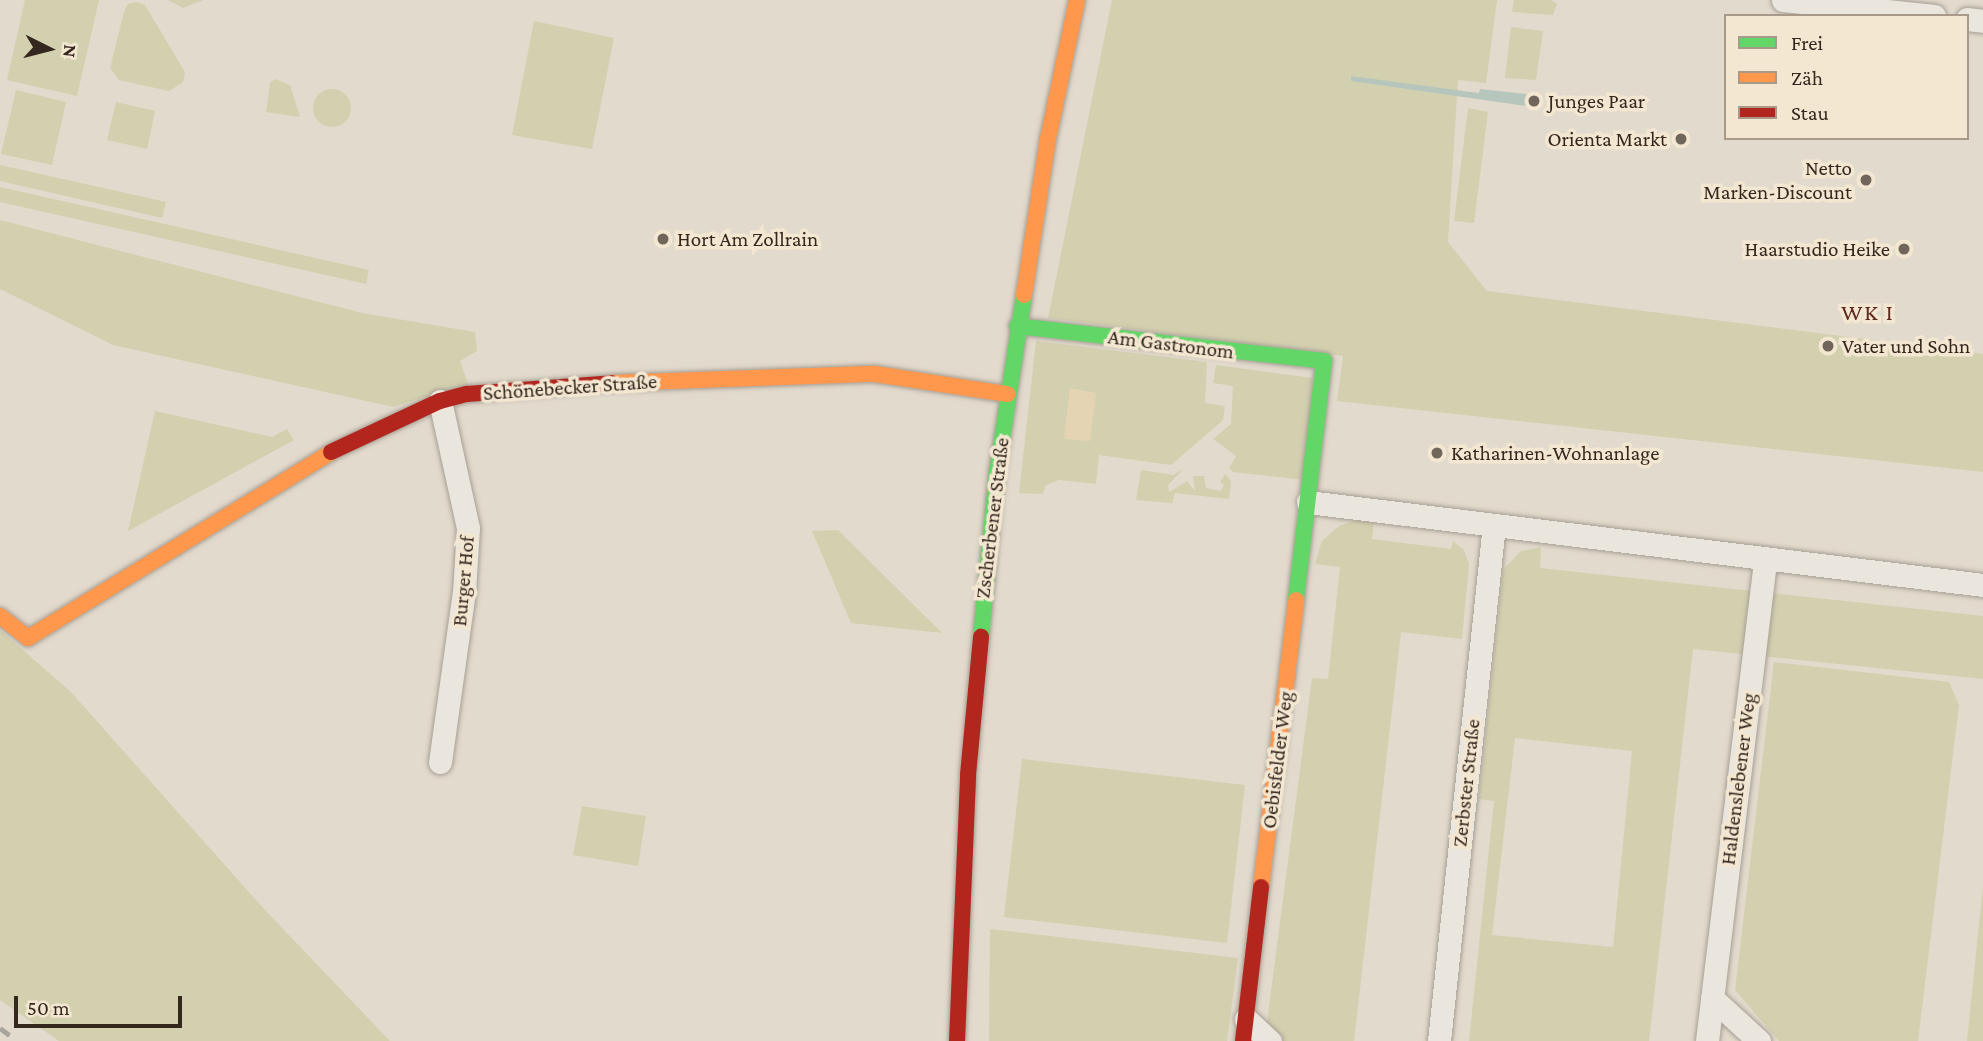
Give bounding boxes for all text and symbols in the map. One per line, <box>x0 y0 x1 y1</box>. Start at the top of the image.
north arrow <box>14 14 84 84</box>
legend <box>1724 14 1969 140</box>
text: Frei <box>1791 31 1823 55</box>
text: N <box>59 44 82 59</box>
text: Zäh <box>1791 66 1823 90</box>
place label: Junges Paar <box>1548 88 1645 114</box>
marker: Junges Paar <box>1526 93 1542 109</box>
text: Stau <box>1791 101 1829 125</box>
place label: Orienta Markt <box>1548 126 1667 152</box>
marker: Orienta Markt <box>1673 131 1689 147</box>
place label: Netto Marken-Discount <box>1703 155 1852 205</box>
marker: Netto Marken-Discount <box>1858 172 1874 188</box>
place label: Hort Am Zollrain <box>677 226 818 252</box>
marker: Hort Am Zollrain <box>655 231 671 247</box>
place label: Haarstudio Heike <box>1745 236 1890 262</box>
marker: Haarstudio Heike <box>1896 241 1912 257</box>
district label: WK I <box>1842 298 1894 326</box>
street label: Am Gastronom <box>1106 324 1236 364</box>
place label: Vater und Sohn <box>1842 333 1970 359</box>
marker: Vater und Sohn <box>1820 338 1836 354</box>
street label: Schönebecker Straße <box>482 368 658 406</box>
street label: Zscherbener Straße <box>970 436 1014 600</box>
place label: Katharinen-Wohnanlage <box>1451 440 1659 466</box>
marker: Katharinen-Wohnanlage <box>1429 445 1445 461</box>
street label: Burger Hof <box>446 535 480 627</box>
street label: Oebisfelder Weg <box>1256 690 1298 830</box>
street label: Haldenslebener Weg <box>1715 692 1761 866</box>
street label: Zerbster Straße <box>1447 718 1485 848</box>
scale bar <box>18 982 186 1026</box>
text: 50 m <box>27 996 70 1020</box>

